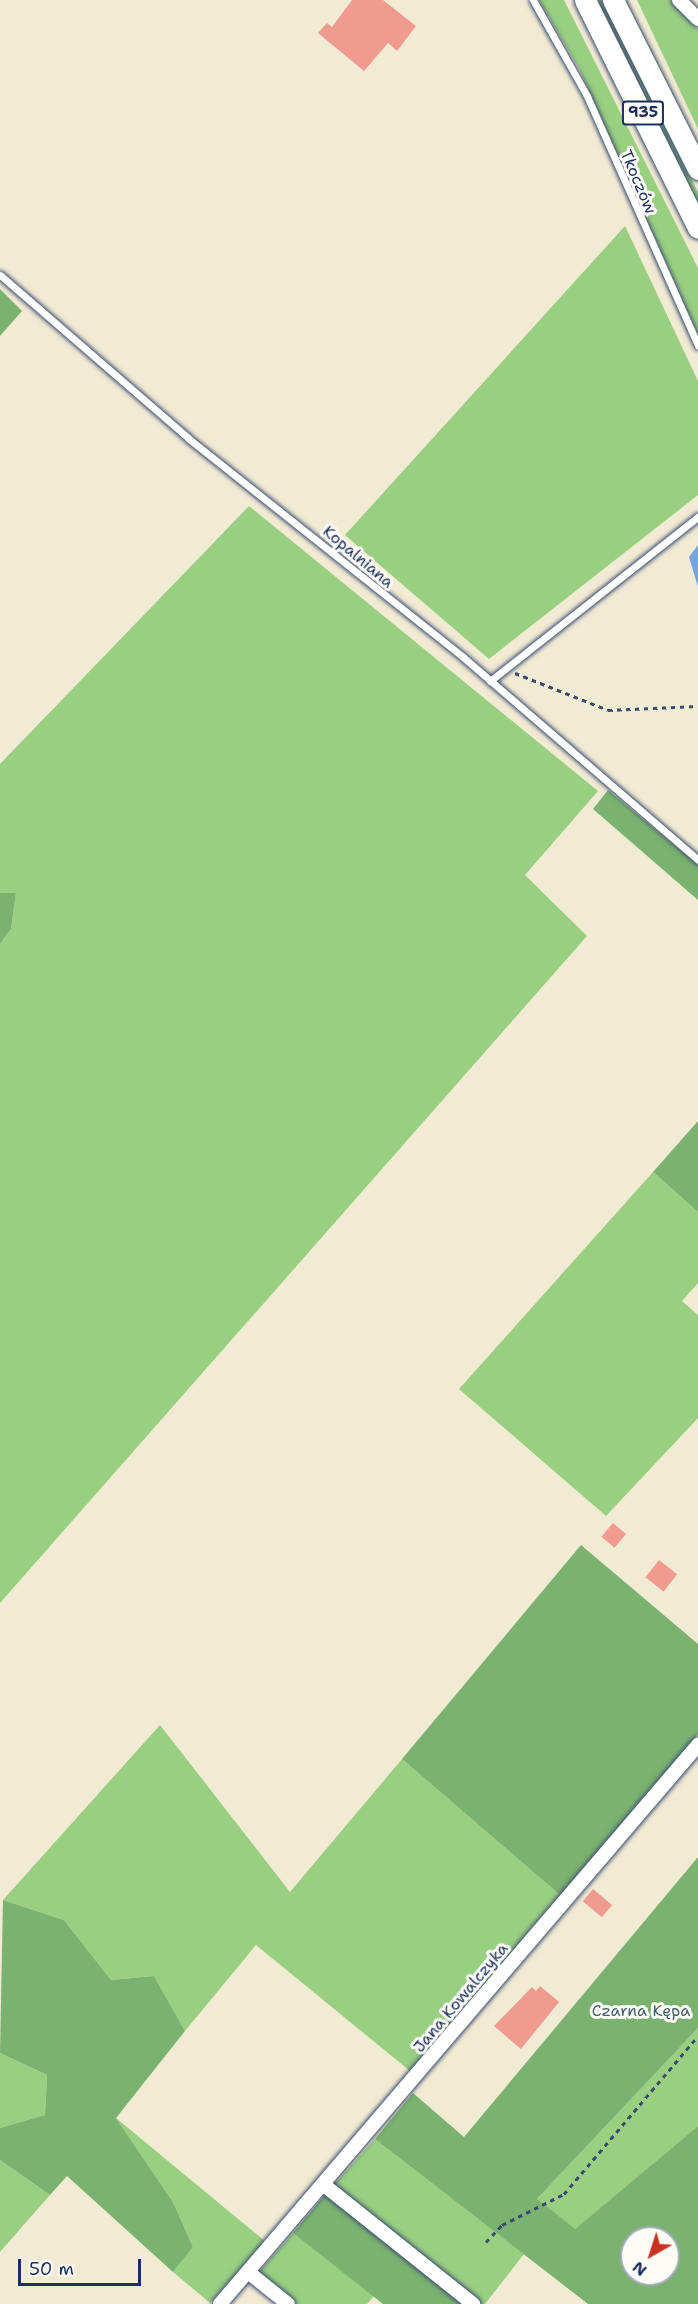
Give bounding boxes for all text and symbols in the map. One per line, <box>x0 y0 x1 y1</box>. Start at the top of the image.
road number: 935 <box>620 101 666 125</box>
street label: Tkoczów <box>616 147 660 217</box>
street label: Kopalniana <box>319 522 397 592</box>
street label: Jana Kowalczyka <box>410 1939 512 2057</box>
park label: Czarna Kępa <box>592 2001 690 2021</box>
north arrow <box>620 2226 680 2286</box>
scale bar <box>21 2247 144 2285</box>
text: 50 m <box>29 2257 74 2281</box>
text: N <box>628 2257 651 2281</box>

